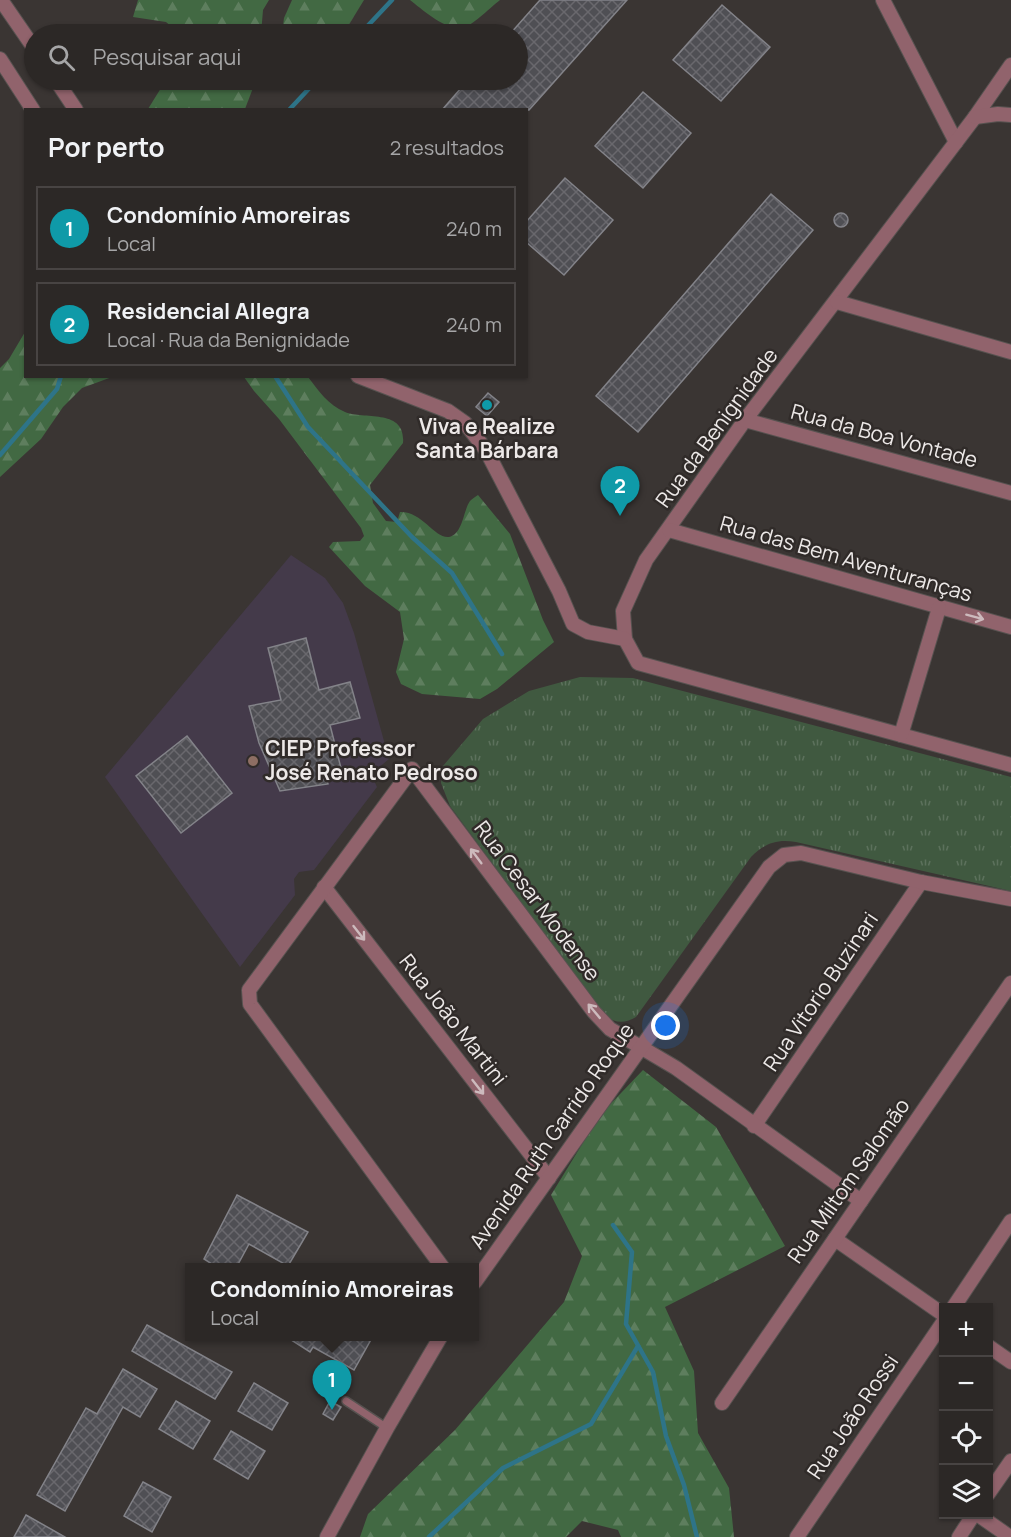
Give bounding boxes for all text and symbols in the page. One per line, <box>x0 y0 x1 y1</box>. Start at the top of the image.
search box <box>24 24 528 90</box>
icon: search <box>45 41 78 74</box>
text: Pesquisar aqui <box>93 42 241 72</box>
text: Por perto <box>48 129 165 165</box>
text: 2 resultados <box>390 134 504 161</box>
text: Condomínio Amoreiras <box>107 200 350 230</box>
text: 1 <box>65 215 74 242</box>
text: 240 m <box>446 215 502 242</box>
text: Local <box>107 230 156 257</box>
text: Residencial Allegra <box>107 296 310 326</box>
text: 2 <box>64 311 75 338</box>
text: 240 m <box>446 311 502 338</box>
text: Local · Rua da Benignidade <box>107 326 350 353</box>
street label: Rua da Benignidade <box>649 342 784 513</box>
street label: Rua da Boa Vontade <box>788 397 981 473</box>
marker: Viva e Realize Santa Bárbara <box>480 398 494 412</box>
place label: Viva e Realize Santa Bárbara <box>415 412 559 464</box>
pin: 2 <box>600 466 640 516</box>
street label: Rua das Bem Aventuranças <box>717 509 976 608</box>
one-way arrow <box>965 612 984 624</box>
place label: CIEP Professor José Renato Pedroso <box>265 734 478 786</box>
marker: CIEP Professor José Renato Pedroso <box>246 754 260 768</box>
street label: Rua Cesar Modense <box>468 815 607 986</box>
one-way arrow <box>470 848 483 864</box>
street label: Rua Vitorio Buzinari <box>756 906 884 1076</box>
one-way arrow <box>353 925 366 941</box>
street label: Rua João Martini <box>394 948 514 1091</box>
one-way arrow <box>587 1004 601 1019</box>
your location <box>651 1011 680 1040</box>
street label: Avenida Ruth Garrido Roque <box>462 1017 640 1254</box>
one-way arrow <box>472 1079 485 1095</box>
street label: Rua Miltom Salomão <box>781 1092 916 1268</box>
popup <box>185 1263 479 1341</box>
text: Condomínio Amoreiras <box>210 1274 454 1304</box>
map controls <box>939 1303 993 1519</box>
button: + <box>939 1303 993 1357</box>
text: Local <box>210 1304 259 1331</box>
street label: Rua João Rossi <box>800 1349 904 1484</box>
button: − <box>939 1357 993 1411</box>
pin: 1 <box>312 1360 352 1410</box>
button: locate <box>939 1411 993 1465</box>
button: layers <box>939 1465 993 1519</box>

